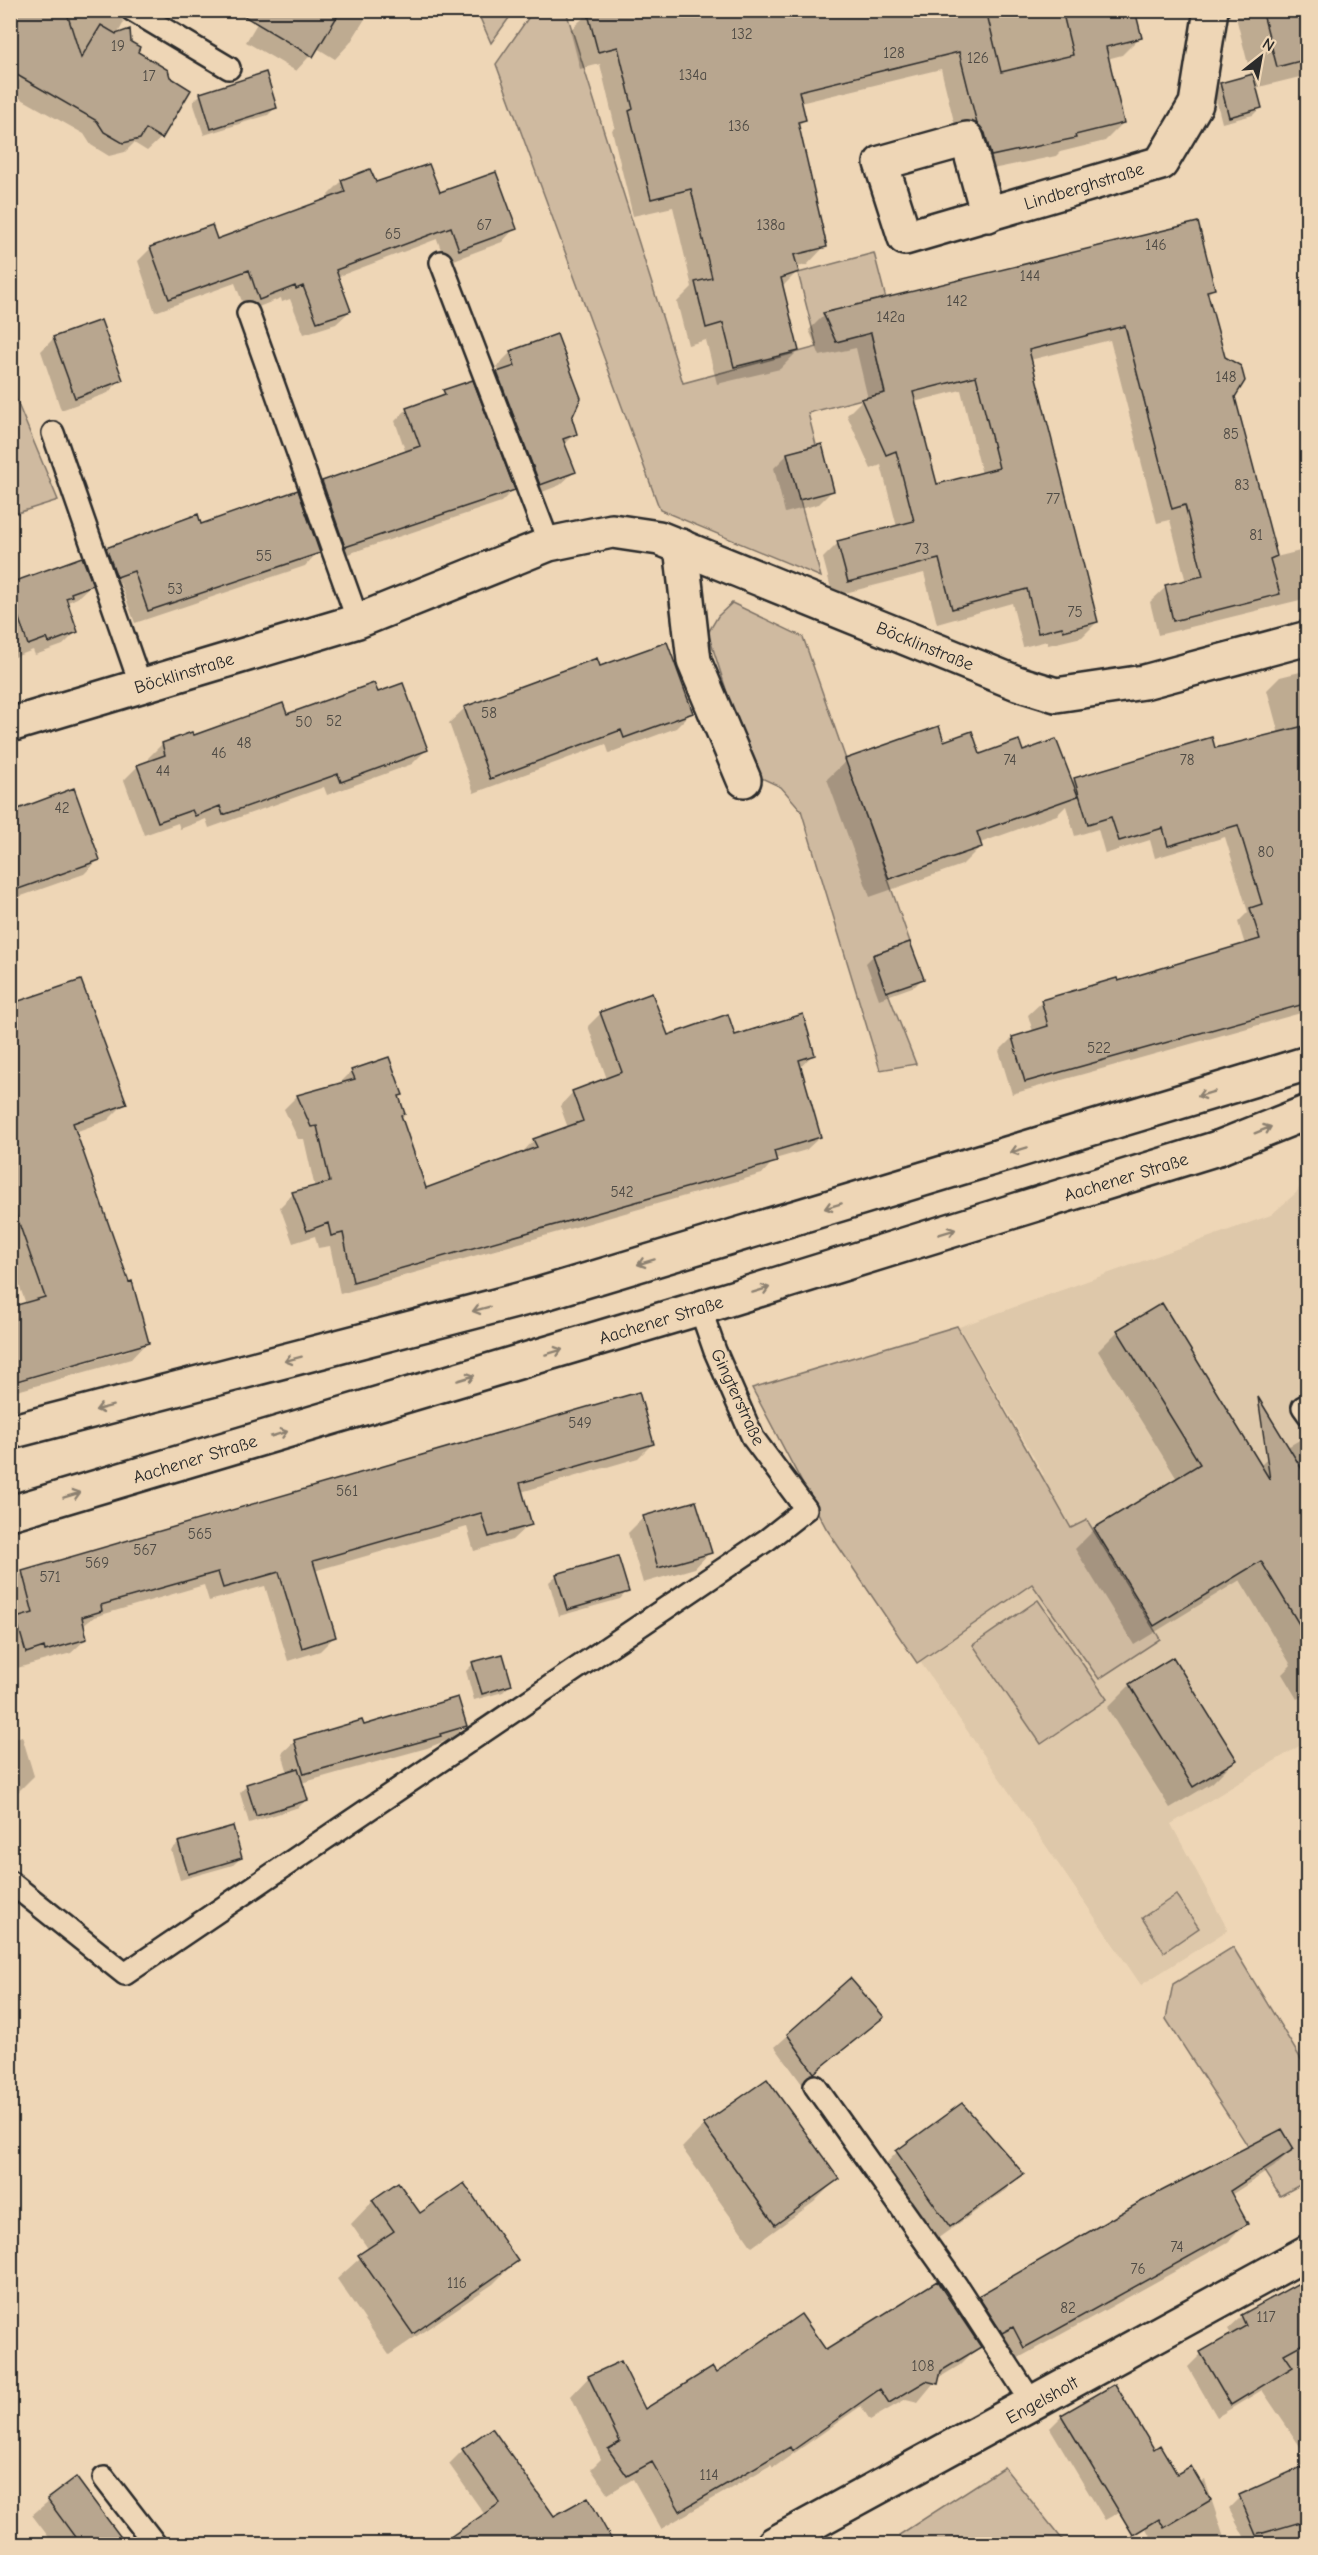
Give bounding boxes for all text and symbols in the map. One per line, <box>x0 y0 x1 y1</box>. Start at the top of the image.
house number: 132 <box>731 25 753 43</box>
north arrow <box>1231 27 1291 87</box>
text: N <box>1259 35 1277 55</box>
house number: 19 <box>111 37 125 55</box>
house number: 128 <box>883 44 905 62</box>
house number: 126 <box>967 49 989 67</box>
house number: 134a <box>679 66 707 84</box>
house number: 17 <box>142 67 156 85</box>
house number: 136 <box>728 117 750 135</box>
street label: Lindberghstraße <box>1022 158 1147 215</box>
house number: 67 <box>476 216 492 234</box>
house number: 138a <box>757 216 786 234</box>
house number: 65 <box>385 225 401 243</box>
house number: 146 <box>1145 236 1167 254</box>
house number: 144 <box>1020 267 1040 285</box>
house number: 142 <box>946 292 968 310</box>
house number: 142a <box>877 308 905 326</box>
house number: 148 <box>1216 368 1236 386</box>
house number: 85 <box>1223 425 1239 443</box>
house number: 83 <box>1234 476 1250 494</box>
house number: 77 <box>1046 490 1060 508</box>
house number: 81 <box>1249 526 1263 544</box>
house number: 73 <box>915 540 929 558</box>
house number: 55 <box>256 547 272 565</box>
house number: 53 <box>167 580 183 598</box>
house number: 75 <box>1067 603 1083 621</box>
street label: Böcklinstraße <box>873 617 977 676</box>
street label: Böcklinstraße <box>132 648 237 699</box>
house number: 58 <box>481 704 497 722</box>
house number: 52 <box>326 712 342 730</box>
house number: 50 <box>295 713 313 731</box>
house number: 48 <box>237 734 252 752</box>
house number: 46 <box>211 744 227 762</box>
house number: 74 <box>1003 751 1017 769</box>
house number: 78 <box>1180 751 1194 769</box>
house number: 44 <box>156 762 170 780</box>
house number: 42 <box>54 799 70 817</box>
house number: 80 <box>1258 843 1274 861</box>
house number: 522 <box>1087 1039 1111 1057</box>
one-way arrow <box>1197 1089 1216 1100</box>
one-way arrow <box>1253 1124 1272 1135</box>
one-way arrow <box>1010 1145 1029 1156</box>
street label: Aachener Straße <box>1061 1149 1191 1206</box>
house number: 542 <box>610 1183 634 1201</box>
one-way arrow <box>824 1201 843 1212</box>
one-way arrow <box>937 1226 956 1237</box>
one-way arrow <box>637 1257 656 1268</box>
one-way arrow <box>751 1284 770 1295</box>
street label: Aachener Straße <box>596 1292 726 1349</box>
one-way arrow <box>472 1304 491 1316</box>
street label: Gingterstraße <box>706 1345 769 1449</box>
one-way arrow <box>544 1346 563 1357</box>
one-way arrow <box>284 1353 303 1365</box>
one-way arrow <box>456 1372 475 1383</box>
one-way arrow <box>95 1402 114 1414</box>
house number: 549 <box>568 1414 592 1432</box>
one-way arrow <box>269 1428 288 1439</box>
street label: Aachener Straße <box>130 1431 260 1488</box>
house number: 561 <box>336 1482 358 1500</box>
one-way arrow <box>62 1489 81 1500</box>
house number: 565 <box>188 1525 212 1543</box>
house number: 567 <box>133 1541 157 1559</box>
house number: 569 <box>85 1554 109 1572</box>
house number: 571 <box>39 1568 61 1586</box>
house number: 74 <box>1170 2238 1184 2256</box>
house number: 76 <box>1130 2260 1146 2278</box>
house number: 116 <box>447 2274 467 2292</box>
house number: 82 <box>1060 2299 1076 2317</box>
house number: 117 <box>1257 2308 1275 2326</box>
house number: 108 <box>912 2357 934 2375</box>
street label: Engelsholt <box>1003 2372 1083 2429</box>
house number: 114 <box>699 2466 719 2484</box>

